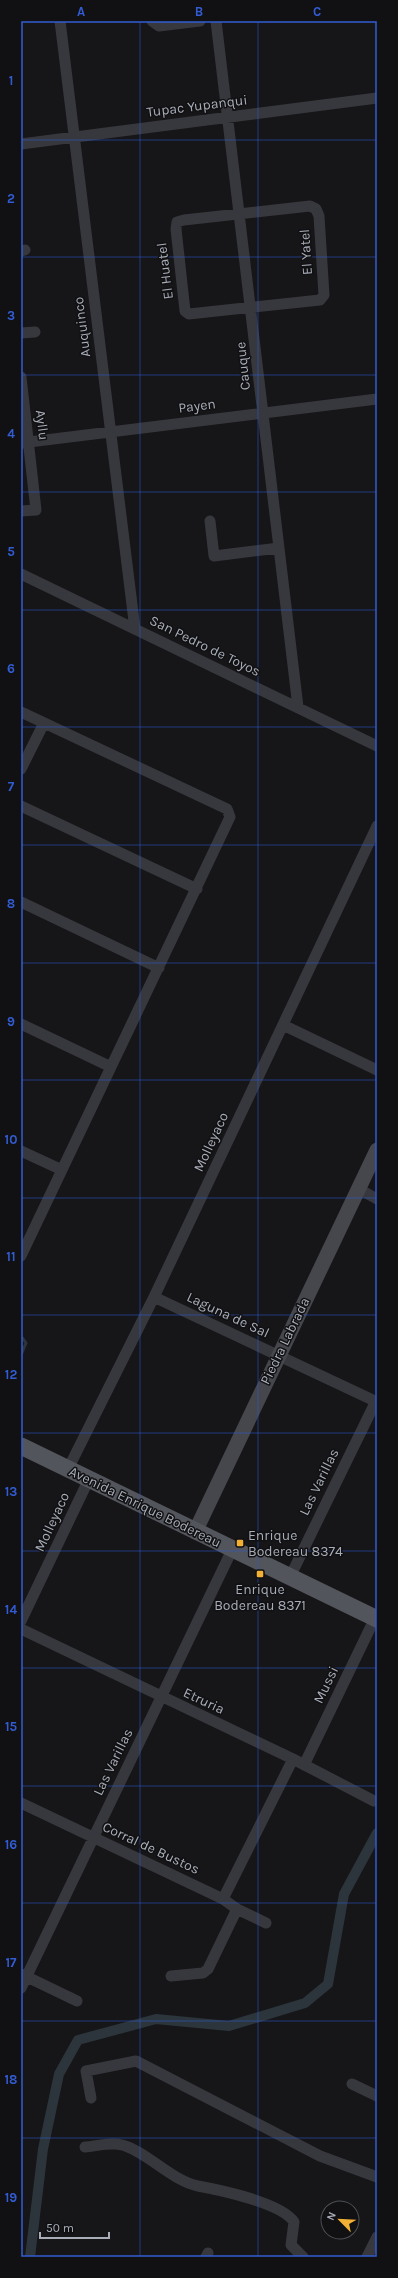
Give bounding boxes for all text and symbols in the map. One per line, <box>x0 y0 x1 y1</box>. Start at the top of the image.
text: A <box>77 4 85 19</box>
text: B <box>195 4 203 19</box>
text: C <box>313 4 321 19</box>
text: 1 <box>9 73 13 88</box>
street label: Tupac Yupanqui <box>146 91 248 121</box>
text: 2 <box>7 191 15 206</box>
street label: El Yatel <box>296 228 316 276</box>
street label: El Huatel <box>153 242 177 300</box>
street label: Auquinco <box>70 296 94 358</box>
text: 3 <box>7 308 15 323</box>
street label: Cauque <box>232 341 254 391</box>
street label: Payen <box>177 395 217 417</box>
street label: Ayllu <box>32 409 52 441</box>
text: 4 <box>7 426 15 441</box>
text: 5 <box>7 544 15 559</box>
street label: San Pedro de Toyos <box>147 612 263 680</box>
text: 6 <box>7 661 15 676</box>
text: 7 <box>8 779 15 794</box>
text: 8 <box>7 896 15 911</box>
text: 9 <box>7 1014 15 1029</box>
street label: Molleyaco <box>190 1110 232 1174</box>
text: 10 <box>5 1132 17 1147</box>
text: 11 <box>6 1249 16 1264</box>
street label: Laguna de Sal <box>184 1288 272 1342</box>
street label: Piedra Labrada <box>257 1295 313 1387</box>
text: 12 <box>5 1367 17 1382</box>
street label: Las Varillas <box>296 1446 342 1518</box>
street label: Avenida Enrique Bodereau <box>66 1463 224 1551</box>
text: 13 <box>5 1484 17 1499</box>
street label: Molleyaco <box>31 1490 73 1554</box>
place label: Enrique Bodereau 8374 <box>248 1527 343 1560</box>
marker: Enrique Bodereau 8374 <box>235 1538 245 1548</box>
marker: Enrique Bodereau 8371 <box>255 1569 265 1579</box>
place label: Enrique Bodereau 8371 <box>214 1581 306 1614</box>
text: 14 <box>5 1602 17 1617</box>
street label: Mussi <box>310 1664 342 1706</box>
street label: Etruria <box>181 1684 227 1718</box>
text: 15 <box>5 1719 18 1734</box>
street label: Las Varillas <box>90 1726 136 1798</box>
street label: Corral de Bustos <box>100 1818 202 1878</box>
text: 16 <box>5 1837 17 1852</box>
text: 17 <box>5 1955 17 1970</box>
text: 18 <box>4 2072 18 2087</box>
text: 19 <box>5 2190 17 2205</box>
north arrow <box>320 2200 360 2240</box>
text: N <box>324 2210 339 2222</box>
scale bar <box>40 2214 109 2240</box>
text: 50 m <box>46 2221 74 2235</box>

